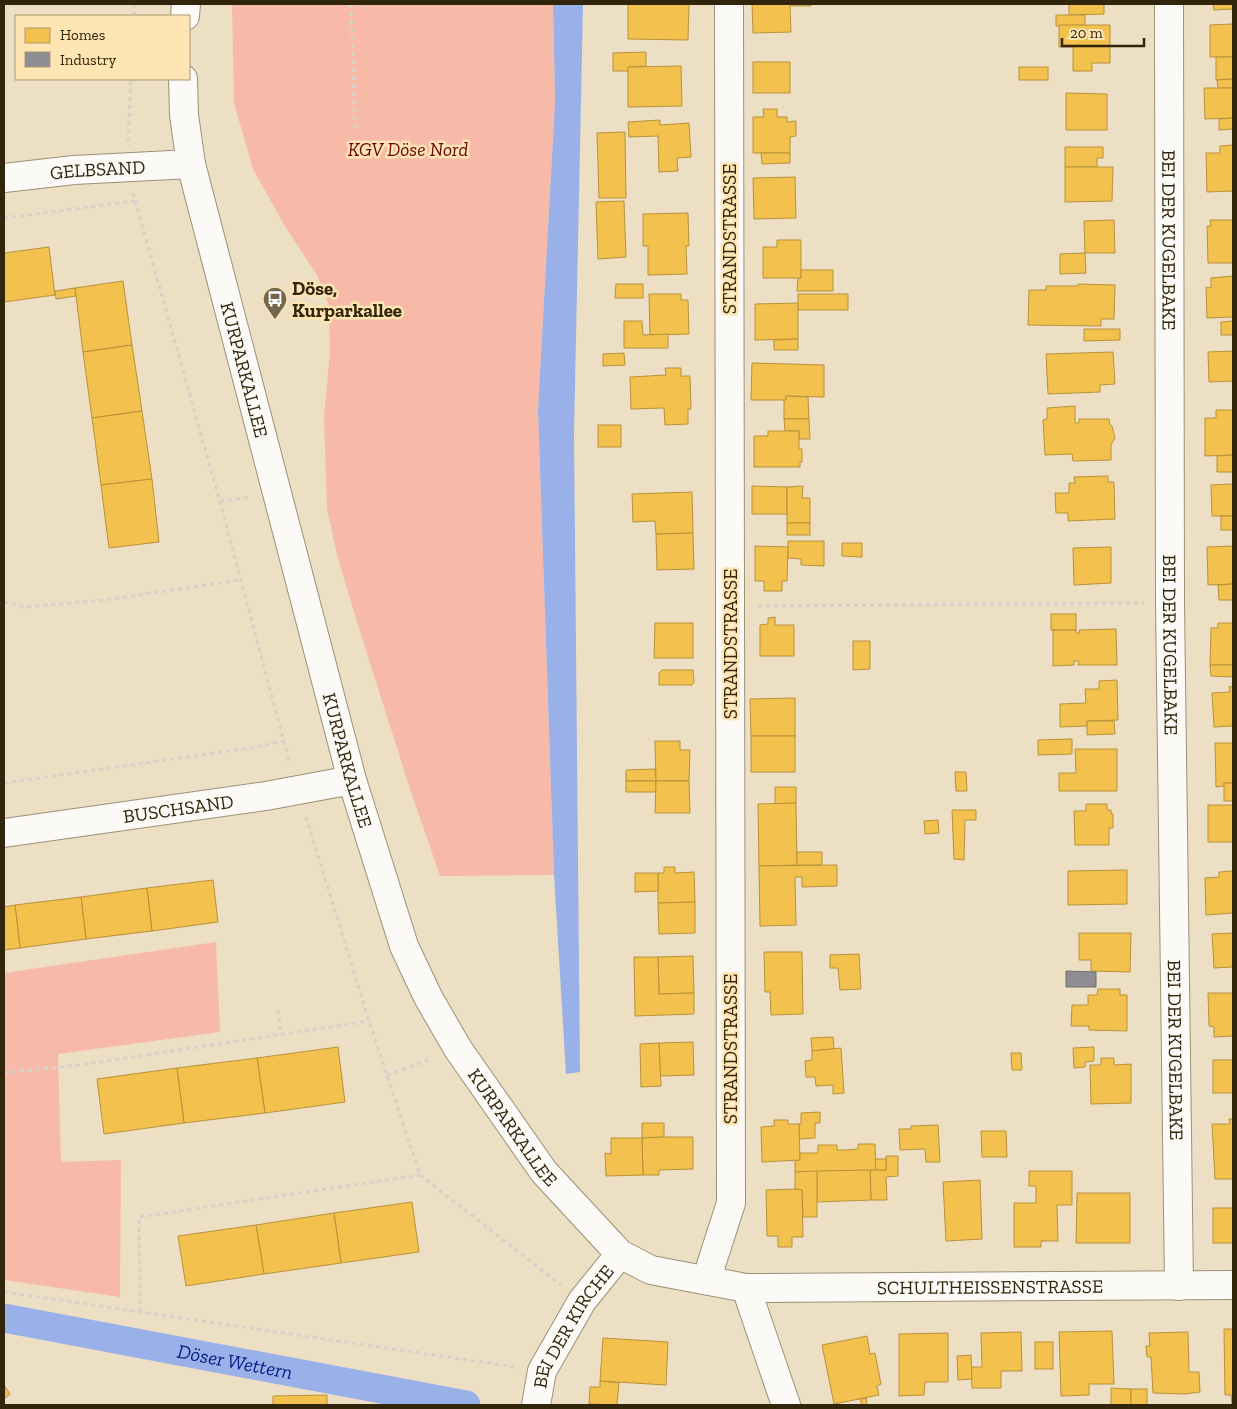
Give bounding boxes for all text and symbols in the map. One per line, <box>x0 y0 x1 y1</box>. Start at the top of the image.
legend <box>15 15 190 80</box>
scale bar <box>1062 15 1144 47</box>
text: 20 m <box>1070 24 1103 42</box>
text: Homes <box>60 26 105 44</box>
text: Industry <box>60 51 117 69</box>
park label: KGV Döse Nord <box>348 138 469 161</box>
street label: BEI DER KUGELBAKE <box>1158 150 1181 330</box>
street label: GELBSAND <box>49 155 146 184</box>
street label: STRANDSTRASSE <box>718 164 741 314</box>
place label: Döse, Kurparkallee <box>292 277 402 322</box>
bus stop icon: Döse, Kurparkallee <box>262 286 288 320</box>
street label: KURPARKALLEE <box>216 299 273 440</box>
street label: BEI DER KUGELBAKE <box>1158 555 1183 736</box>
street label: STRANDSTRASSE <box>719 569 742 719</box>
street label: KURPARKALLEE <box>318 690 378 831</box>
street label: BUSCHSAND <box>122 789 235 828</box>
street label: BEI DER KUGELBAKE <box>1163 959 1189 1140</box>
street label: STRANDSTRASSE <box>719 974 742 1124</box>
street label: KURPARKALLEE <box>463 1064 563 1191</box>
street label: BEI DER KIRCHE <box>528 1260 618 1390</box>
street label: SCHULTHEISSENSTRASSE <box>877 1274 1103 1299</box>
water label: Döser Wettern <box>175 1339 295 1384</box>

